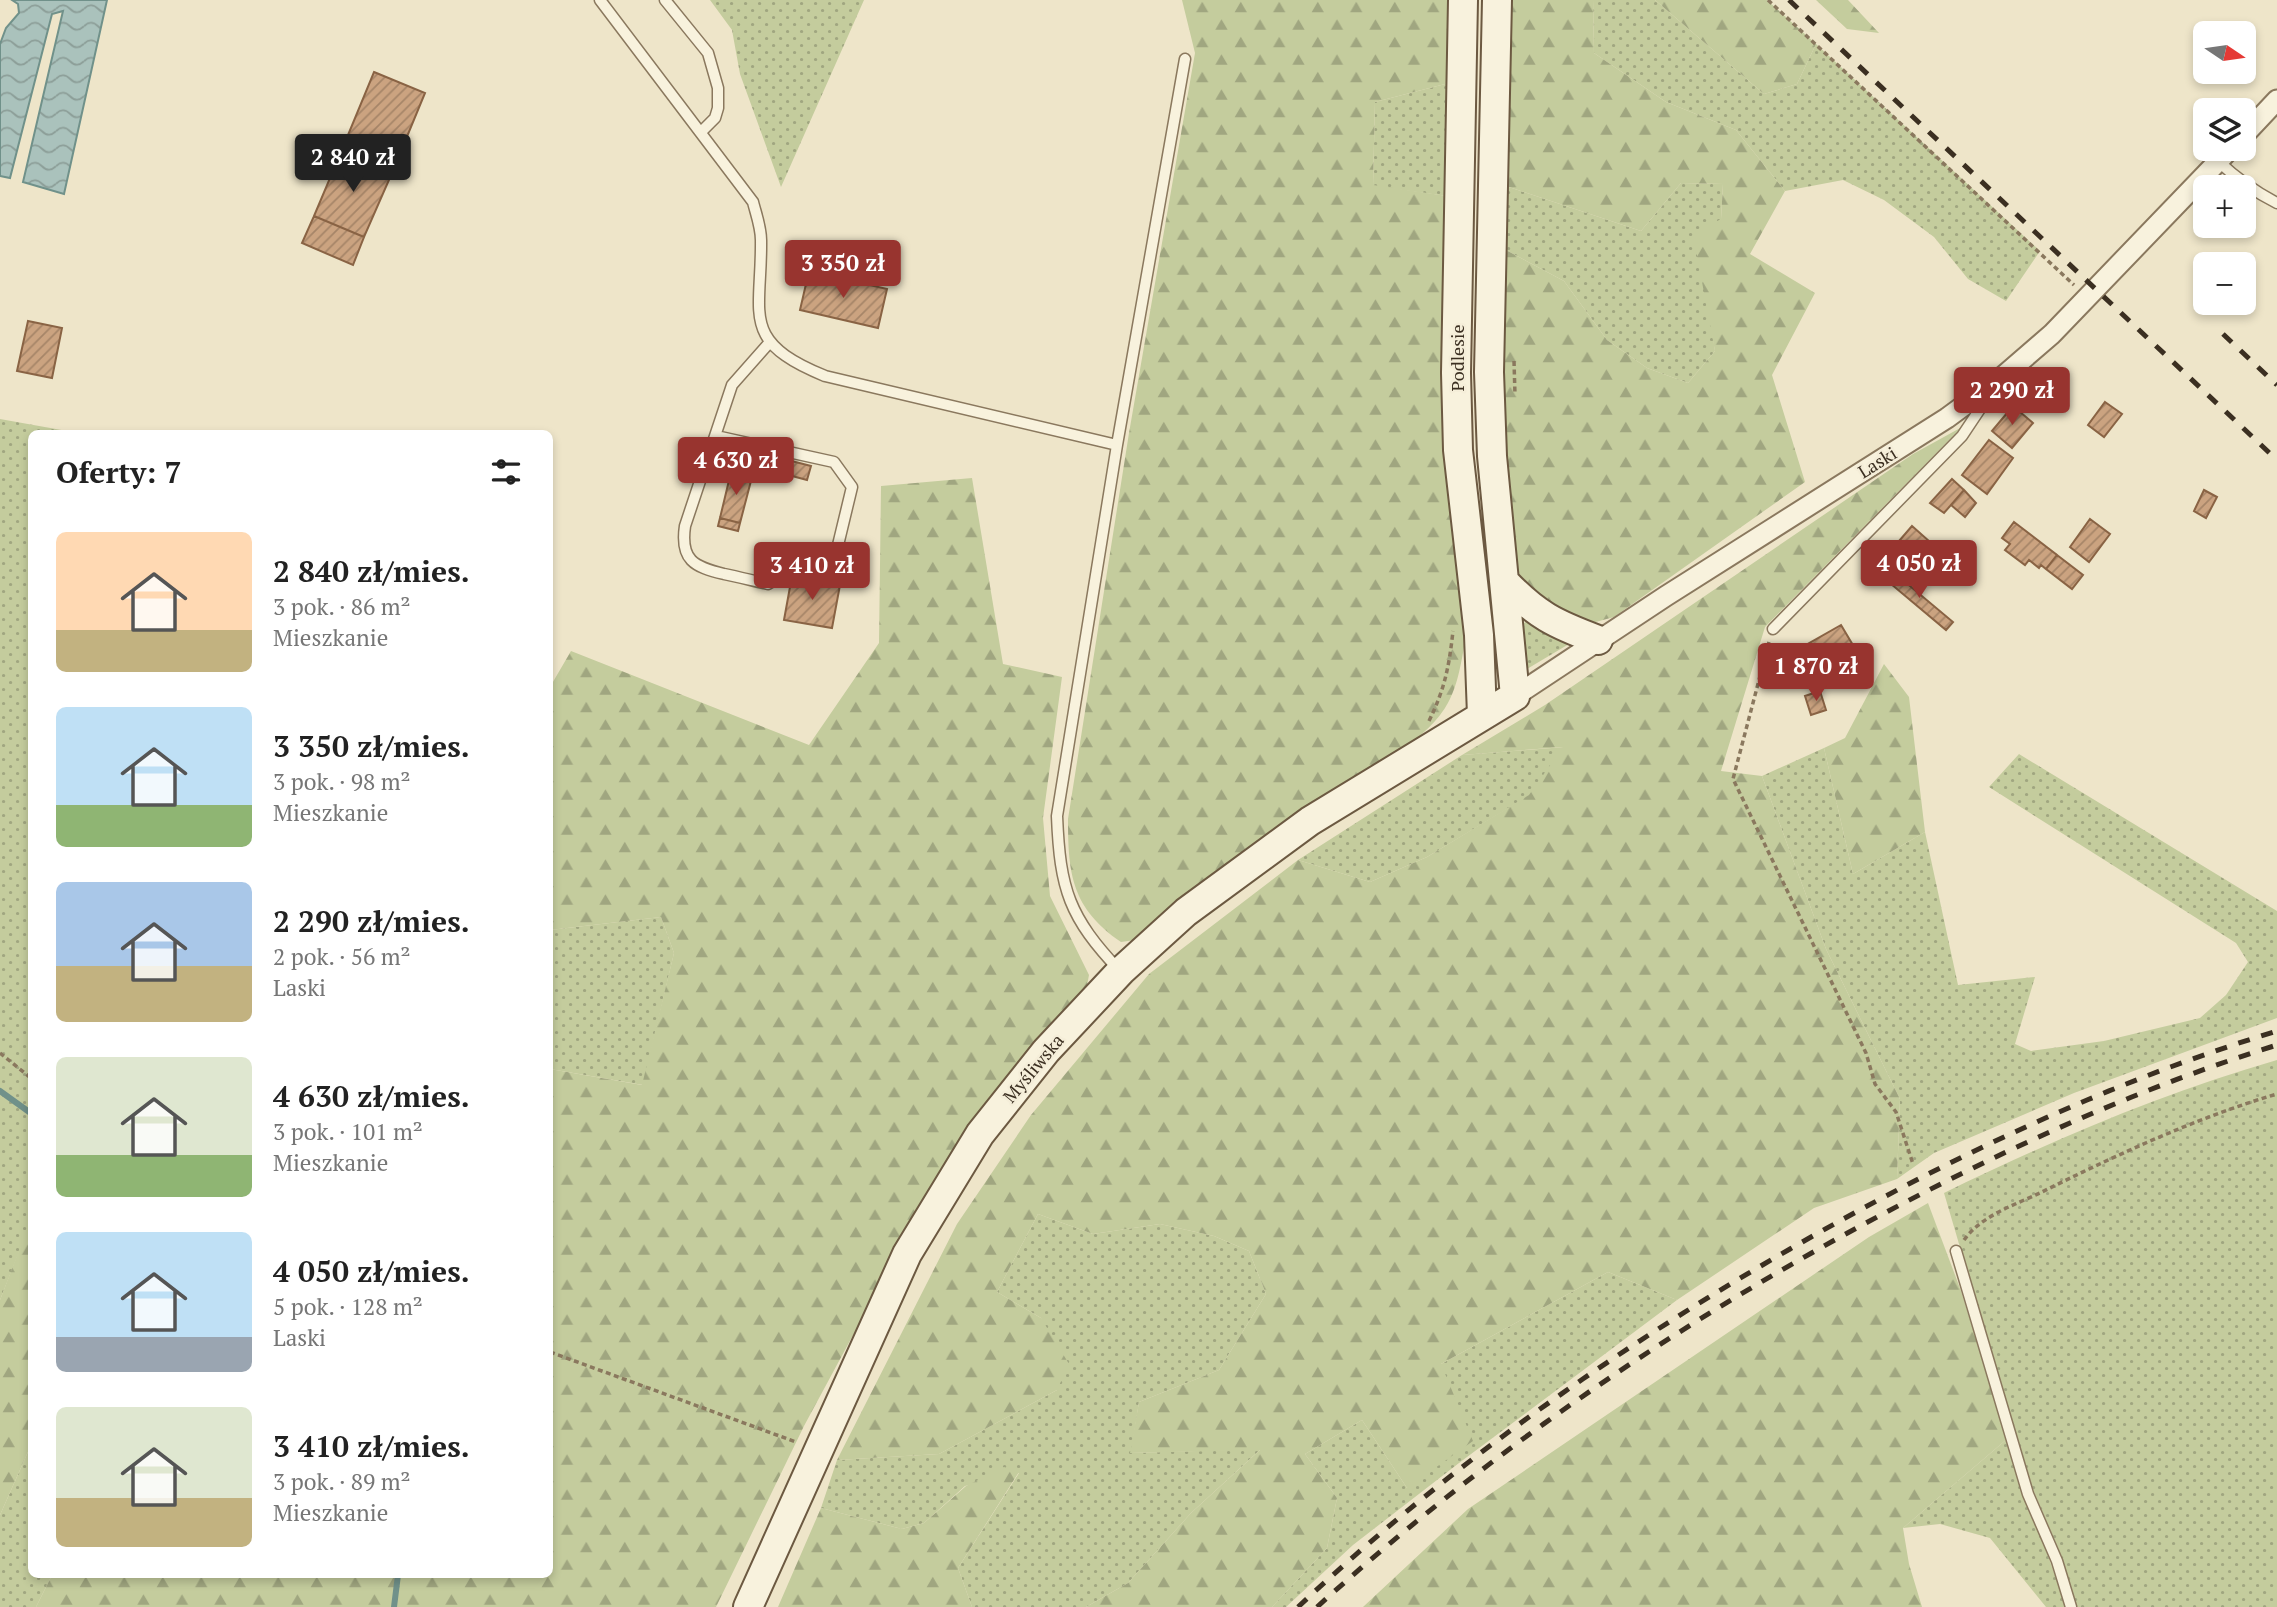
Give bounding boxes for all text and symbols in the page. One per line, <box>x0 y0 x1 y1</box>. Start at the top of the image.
north arrow <box>2193 21 2256 84</box>
map controls <box>2193 21 2256 315</box>
button: layers <box>2193 98 2256 161</box>
pin: 2 840 zł <box>281 134 425 194</box>
text: 2 840 zł <box>311 141 395 172</box>
button: + <box>2193 175 2256 238</box>
pin: 3 350 zł <box>771 240 915 300</box>
text: 3 350 zł <box>801 247 885 278</box>
button: − <box>2193 252 2256 315</box>
street label: Podlesie <box>1445 325 1469 391</box>
pin: 2 290 zł <box>1940 368 2084 427</box>
text: 2 290 zł <box>1970 374 2054 405</box>
pin: 4 630 zł <box>664 438 808 497</box>
street label: Laski <box>1853 441 1901 483</box>
text: 4 630 zł <box>694 444 778 475</box>
text: Oferty: 7 <box>56 452 181 492</box>
icon: filters <box>487 453 525 491</box>
pin: 4 050 zł <box>1847 540 1991 600</box>
pin: 3 410 zł <box>740 542 884 602</box>
text: 4 050 zł <box>1877 547 1961 578</box>
text: 3 410 zł <box>770 549 854 580</box>
text: 2 840 zł/mies. <box>273 551 470 591</box>
icon: home <box>112 560 196 644</box>
text: 3 pok. · 86 m² <box>273 591 411 622</box>
text: Mieszkanie <box>273 622 388 653</box>
pin: 1 870 zł <box>1744 644 1888 703</box>
text: 1 870 zł <box>1774 650 1858 681</box>
text: 3 350 zł/mies. <box>273 726 470 766</box>
icon: home <box>112 735 196 819</box>
text: 3 pok. · 98 m² <box>273 766 411 797</box>
text: Mieszkanie <box>273 797 388 828</box>
text: 2 290 zł/mies. <box>273 901 470 941</box>
icon: home <box>112 910 196 994</box>
text: 2 pok. · 56 m² <box>273 941 411 972</box>
text: Laski <box>273 972 326 1003</box>
street label: Myśliwska <box>997 1029 1069 1107</box>
text: 4 630 zł/mies. <box>273 1076 470 1116</box>
icon: home <box>112 1085 196 1169</box>
text: 3 pok. · 101 m² <box>273 1116 423 1147</box>
text: Mieszkanie <box>273 1147 388 1178</box>
text: 4 050 zł/mies. <box>273 1251 470 1291</box>
icon: home <box>112 1260 196 1344</box>
text: 5 pok. · 128 m² <box>273 1291 423 1322</box>
text: Laski <box>273 1322 326 1353</box>
text: 3 410 zł/mies. <box>273 1426 470 1466</box>
icon: home <box>112 1435 196 1519</box>
text: 3 pok. · 89 m² <box>273 1466 411 1497</box>
text: Mieszkanie <box>273 1497 388 1528</box>

